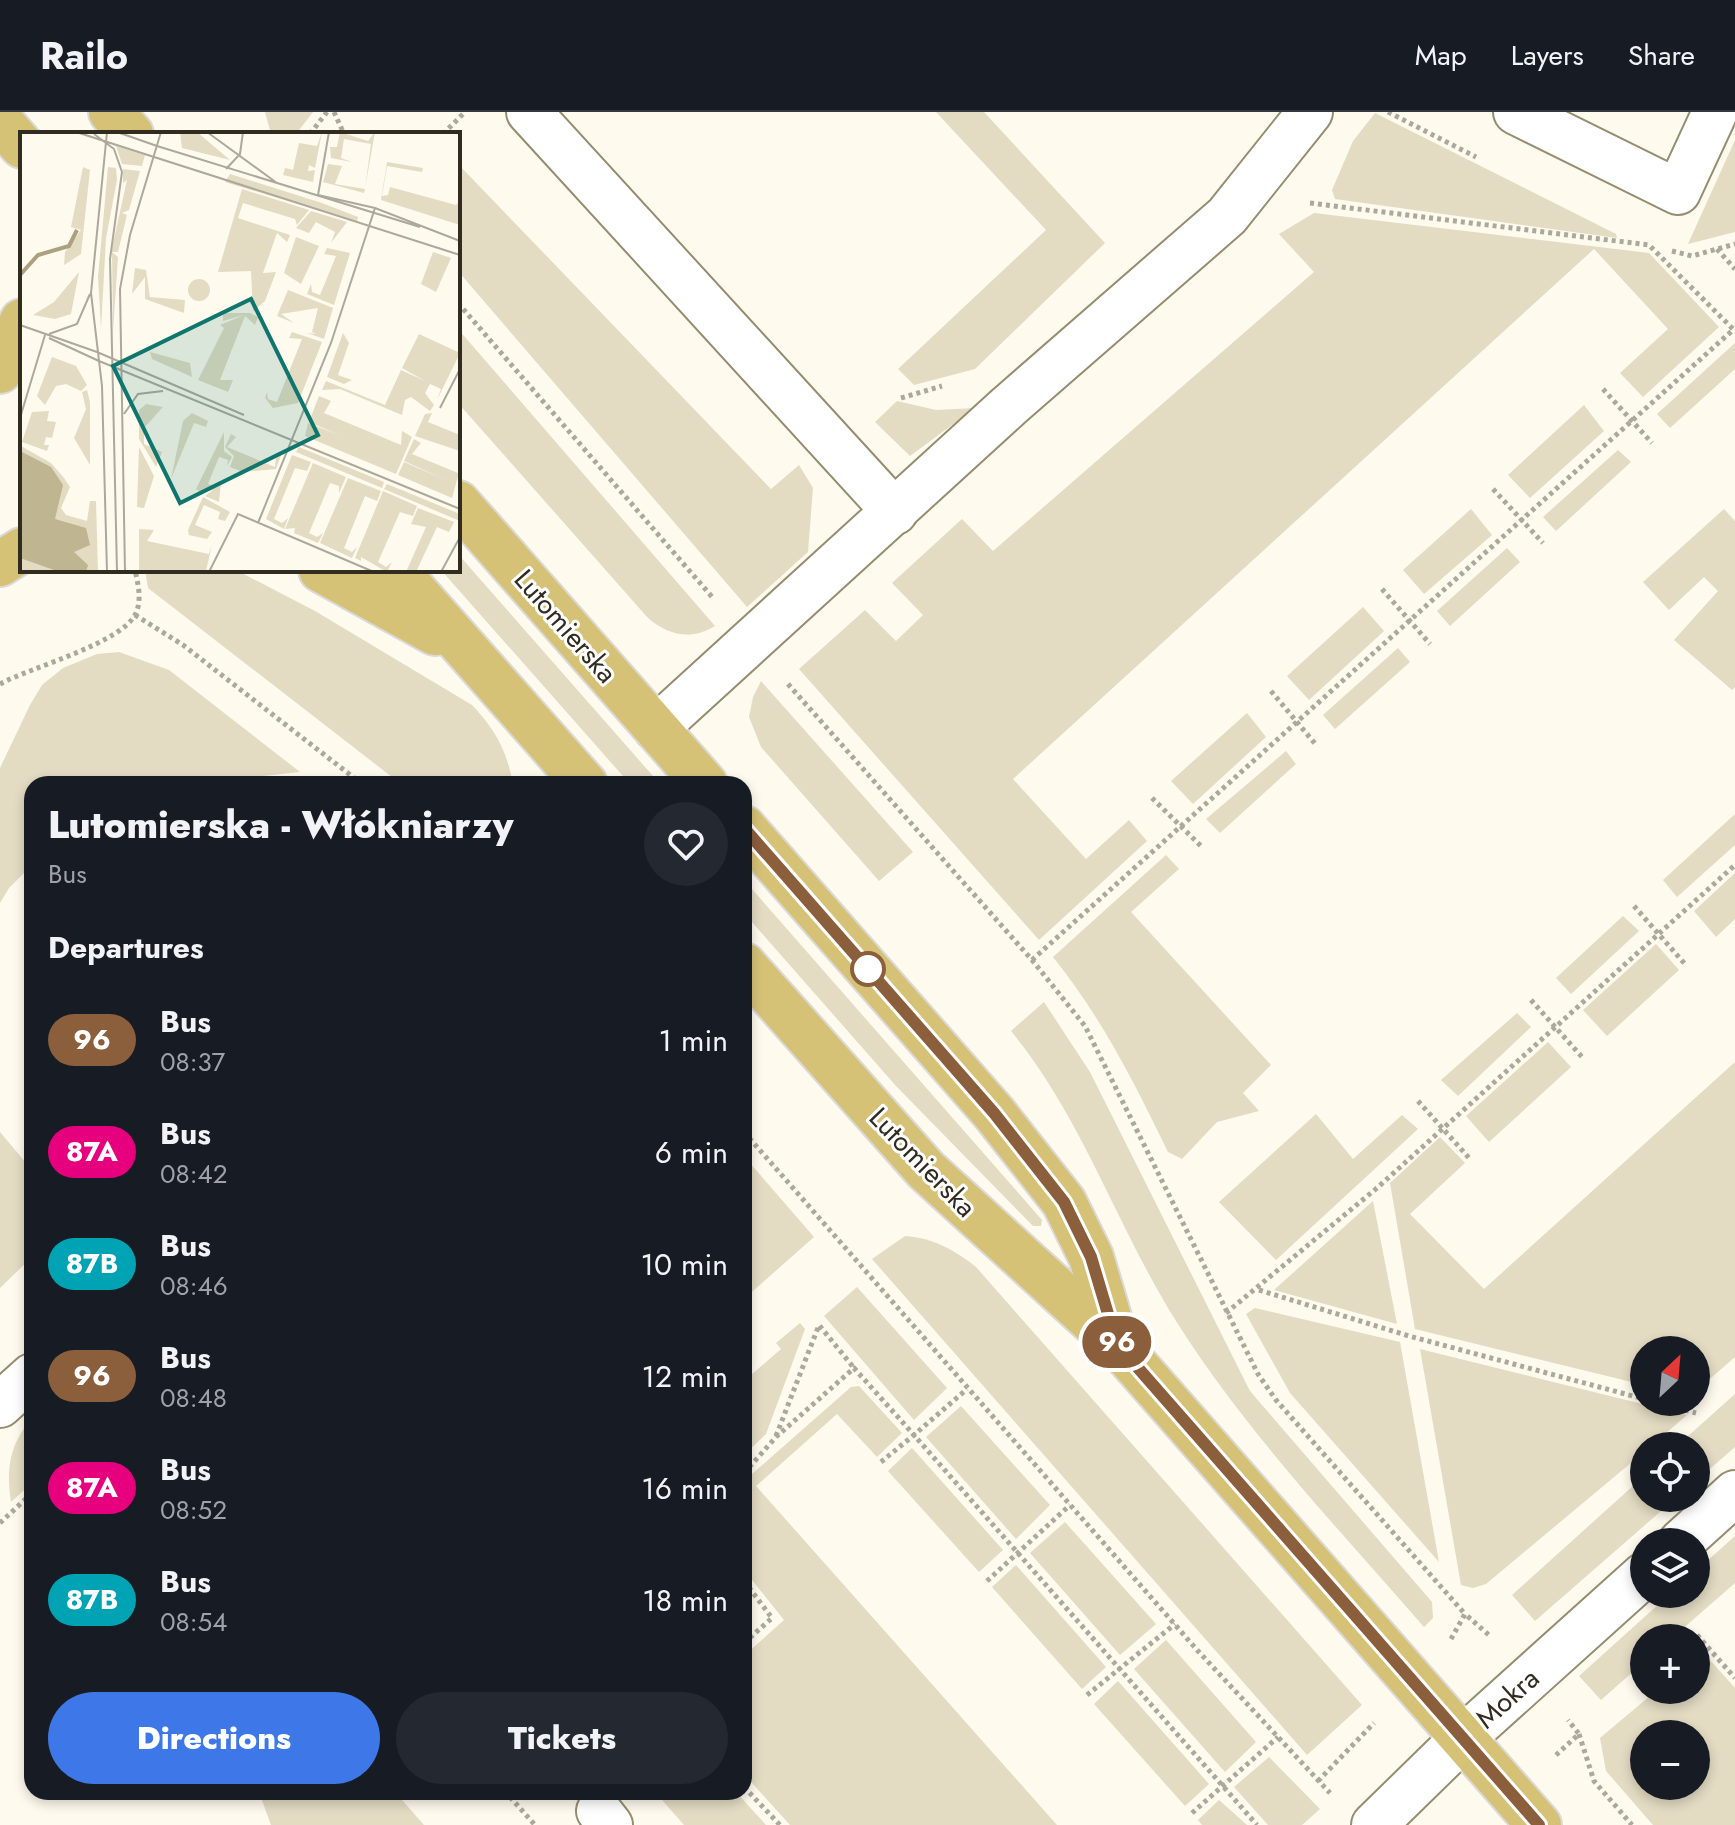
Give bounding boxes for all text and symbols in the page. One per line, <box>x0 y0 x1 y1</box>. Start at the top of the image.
text: Railo <box>40 28 128 83</box>
text: Map <box>1415 35 1467 76</box>
text: Layers <box>1511 35 1584 76</box>
text: Share <box>1628 35 1695 76</box>
inset map <box>20 132 460 572</box>
street label: Lutomierska <box>505 560 627 692</box>
text: Lutomierska - Włókniarzy <box>48 797 514 852</box>
button: heart <box>644 802 728 886</box>
text: Bus <box>48 855 87 893</box>
text: Departures <box>48 926 204 969</box>
unlabelled marker <box>851 952 885 986</box>
text: Bus <box>160 1000 211 1043</box>
text: 96 <box>73 1019 111 1060</box>
text: 1 min <box>659 1019 728 1062</box>
text: 08:37 <box>160 1043 225 1081</box>
street label: Lutomierska <box>860 1098 986 1227</box>
text: Bus <box>160 1112 211 1155</box>
text: 87A <box>66 1131 118 1172</box>
text: 6 min <box>655 1131 728 1174</box>
text: 08:42 <box>160 1155 228 1193</box>
text: Bus <box>160 1224 211 1267</box>
text: 87B <box>66 1243 118 1284</box>
text: 10 min <box>641 1243 728 1286</box>
text: 08:46 <box>160 1267 228 1305</box>
line badge: 96 <box>1081 1316 1153 1368</box>
text: 96 <box>1098 1321 1136 1362</box>
text: Bus <box>160 1336 211 1379</box>
north arrow <box>1630 1336 1710 1416</box>
map controls <box>1630 1336 1710 1800</box>
text: 96 <box>73 1355 111 1396</box>
text: 12 min <box>641 1355 728 1398</box>
text: 08:48 <box>160 1379 227 1417</box>
button: locate <box>1630 1432 1710 1512</box>
text: Bus <box>160 1448 211 1491</box>
text: 87A <box>66 1467 118 1508</box>
text: 16 min <box>641 1467 728 1510</box>
text: 08:52 <box>160 1491 227 1529</box>
button: layers <box>1630 1528 1710 1608</box>
text: Bus <box>160 1560 211 1603</box>
text: 87B <box>66 1579 118 1620</box>
text: 18 min <box>642 1579 728 1622</box>
text: 08:54 <box>160 1603 227 1641</box>
button: + <box>1630 1624 1710 1704</box>
street label: Mokra <box>1466 1659 1548 1738</box>
button: Directions <box>48 1692 380 1784</box>
button: Tickets <box>396 1692 728 1784</box>
button: − <box>1630 1720 1710 1800</box>

